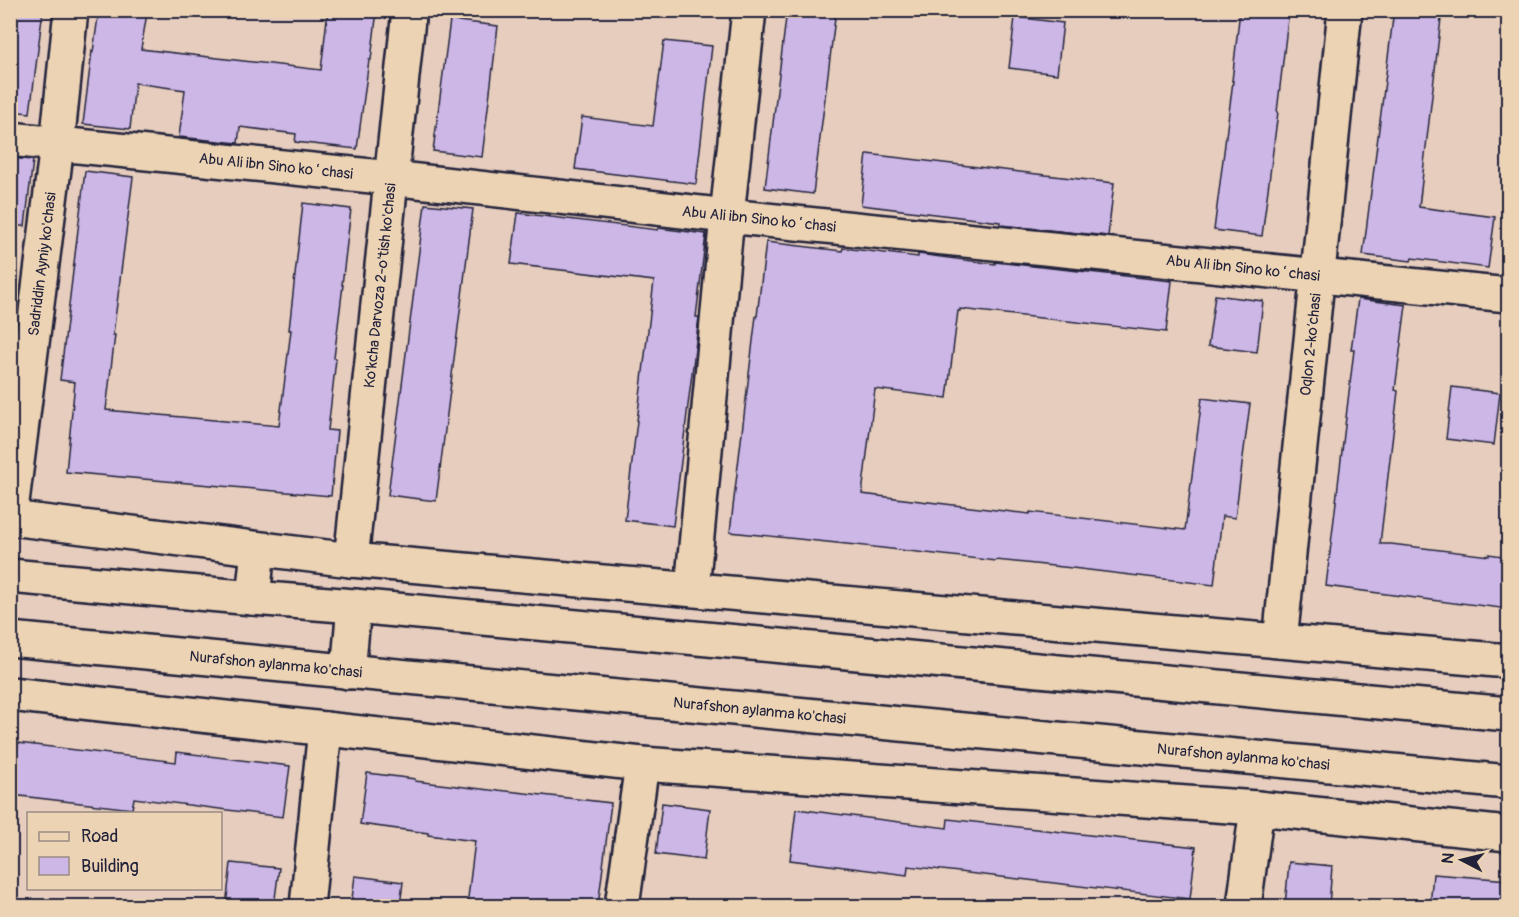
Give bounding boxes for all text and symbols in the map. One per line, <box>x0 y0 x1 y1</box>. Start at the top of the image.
street label: Abu Ali ibn Sino koʻchasi <box>198 149 354 184</box>
street label: Ko'kcha Darvoza 2-o'tish ko'chasi <box>360 182 401 389</box>
street label: Sadriddin Ayniy ko'chasi <box>24 191 61 337</box>
street label: Abu Ali ibn Sino koʻchasi <box>681 202 837 237</box>
street label: Abu Ali ibn Sino koʻchasi <box>1165 251 1321 286</box>
street label: Oqlon 2-ko‘chasi <box>1296 292 1326 397</box>
street label: Nurafshon aylanma ko'chasi <box>188 647 363 683</box>
street label: Nurafshon aylanma ko'chasi <box>672 693 847 729</box>
street label: Nurafshon aylanma ko'chasi <box>1156 740 1331 775</box>
legend <box>27 812 222 890</box>
text: Road <box>81 825 118 848</box>
north arrow <box>1432 830 1492 890</box>
text: N <box>1438 852 1459 865</box>
text: Building <box>81 855 139 878</box>

